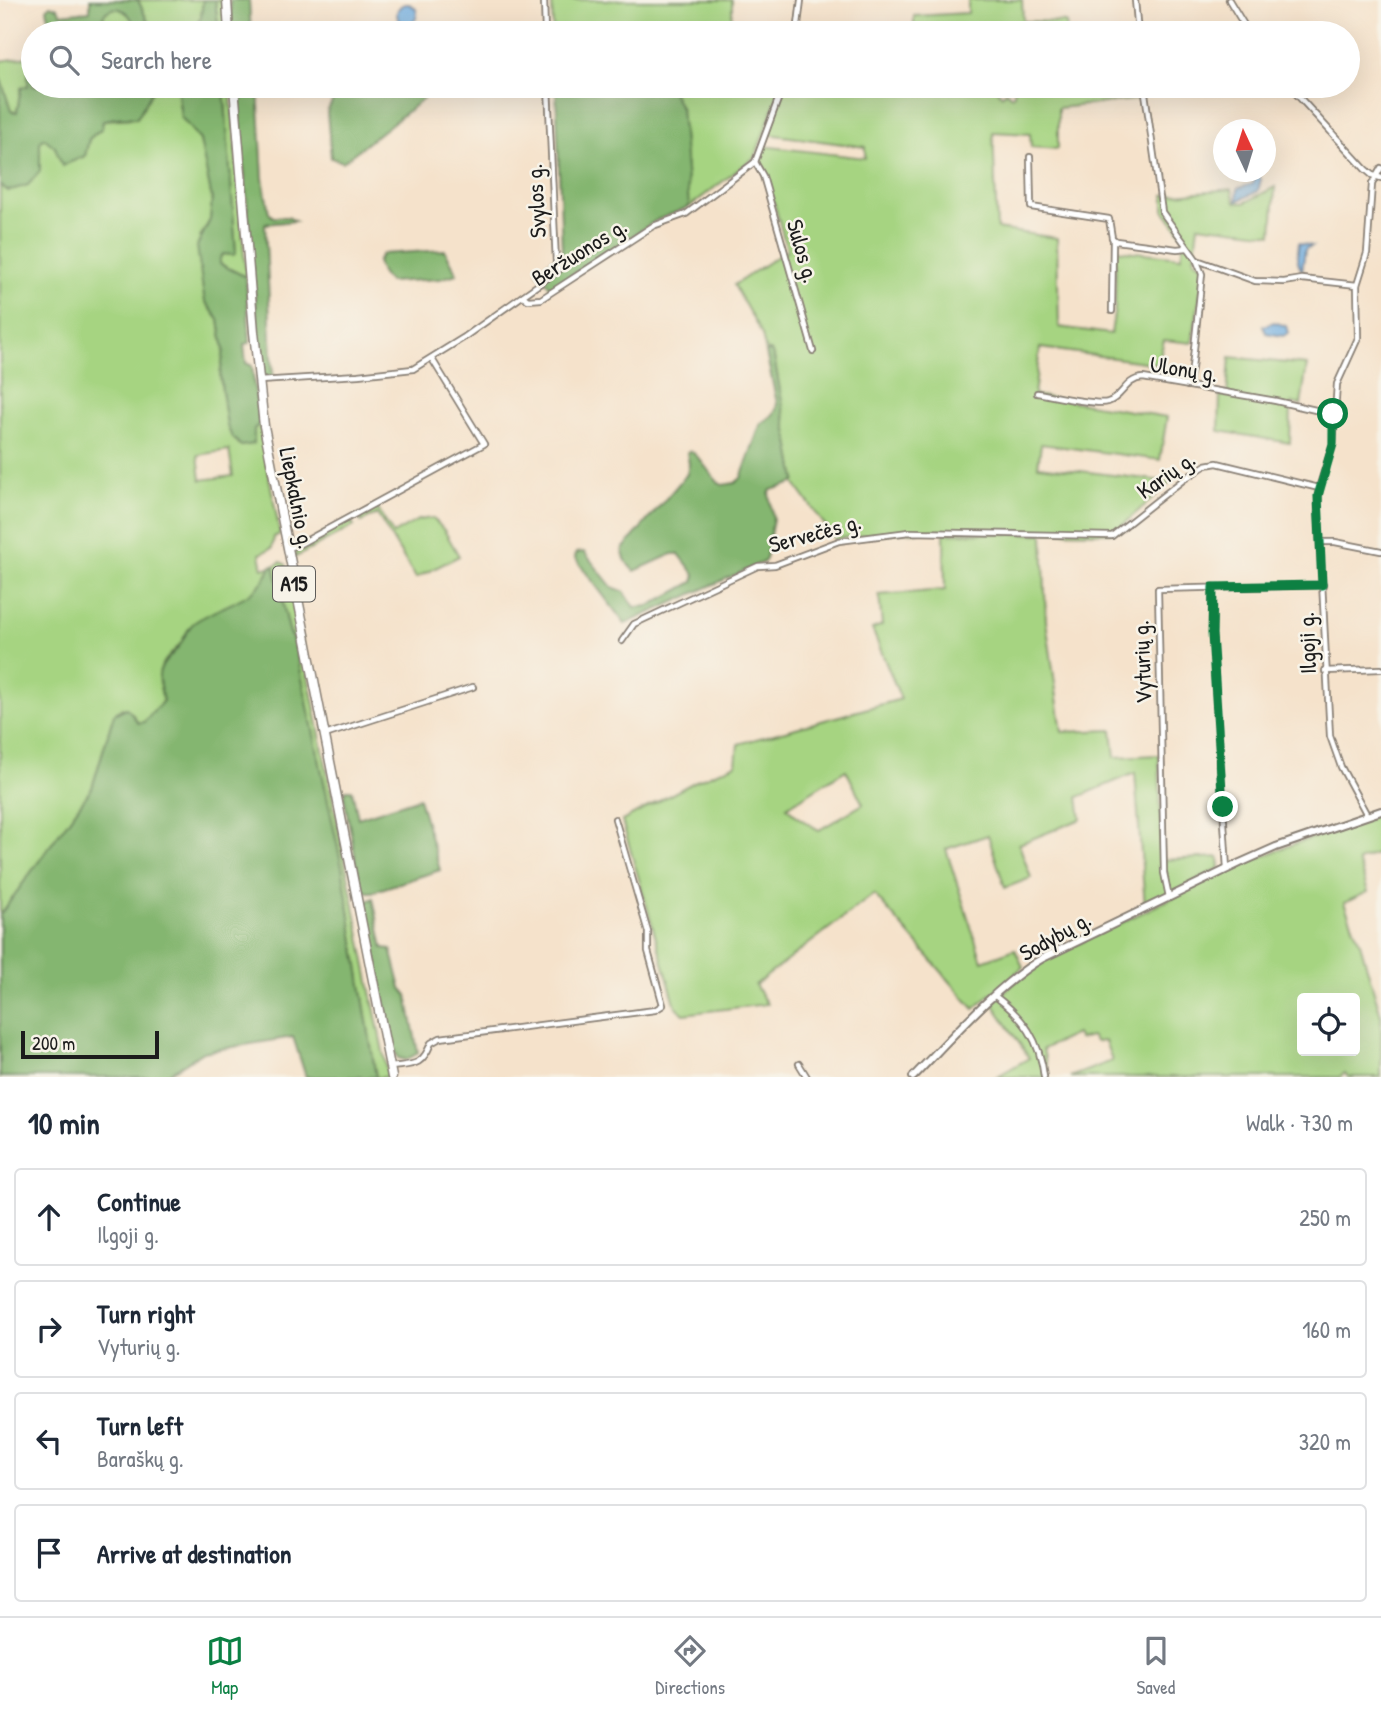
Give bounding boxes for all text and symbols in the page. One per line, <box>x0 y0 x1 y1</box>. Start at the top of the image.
search box <box>21 21 1360 98</box>
icon: search <box>45 41 83 79</box>
text: Search here <box>101 42 212 77</box>
north arrow <box>1213 119 1276 182</box>
street label: Svylos g. <box>518 163 553 239</box>
street label: Beržuonos g. <box>525 210 632 293</box>
street label: Sulos g. <box>780 216 827 286</box>
street label: Ulonų g. <box>1148 348 1220 389</box>
route start <box>1317 398 1348 429</box>
street label: Karių g. <box>1130 443 1201 506</box>
street label: Liepkalnio g. <box>272 445 322 551</box>
street label: Servečės g. <box>765 505 864 560</box>
road number: A15 <box>273 566 315 602</box>
street label: Ilgoji g. <box>1290 611 1323 675</box>
street label: Vyturių g. <box>1125 620 1158 704</box>
route end <box>1207 791 1238 822</box>
street label: Sodybų g. <box>1013 903 1096 968</box>
map controls <box>1297 993 1360 1056</box>
button: locate <box>1297 993 1360 1056</box>
scale bar <box>21 1028 159 1060</box>
text: 200 m <box>32 1030 75 1056</box>
text: 10 min <box>28 1103 100 1143</box>
text: Walk · 730 m <box>1246 1107 1353 1138</box>
text: Continue <box>97 1184 181 1219</box>
icon: ahead <box>30 1198 68 1236</box>
text: 250 m <box>1299 1202 1351 1233</box>
text: Ilgoji g. <box>97 1219 159 1250</box>
text: Turn right <box>97 1296 195 1331</box>
icon: right <box>30 1310 68 1348</box>
text: 160 m <box>1302 1314 1351 1345</box>
text: Vyturių g. <box>97 1331 180 1362</box>
text: Turn left <box>97 1408 183 1443</box>
icon: left <box>30 1422 68 1460</box>
text: 320 m <box>1299 1426 1351 1457</box>
text: Baraškų g. <box>97 1443 184 1474</box>
icon: arrive <box>30 1534 68 1572</box>
text: Arrive at destination <box>97 1536 292 1571</box>
tab: Map <box>206 1632 244 1700</box>
tab: Directions <box>655 1632 725 1700</box>
tab: Saved <box>1137 1632 1175 1700</box>

